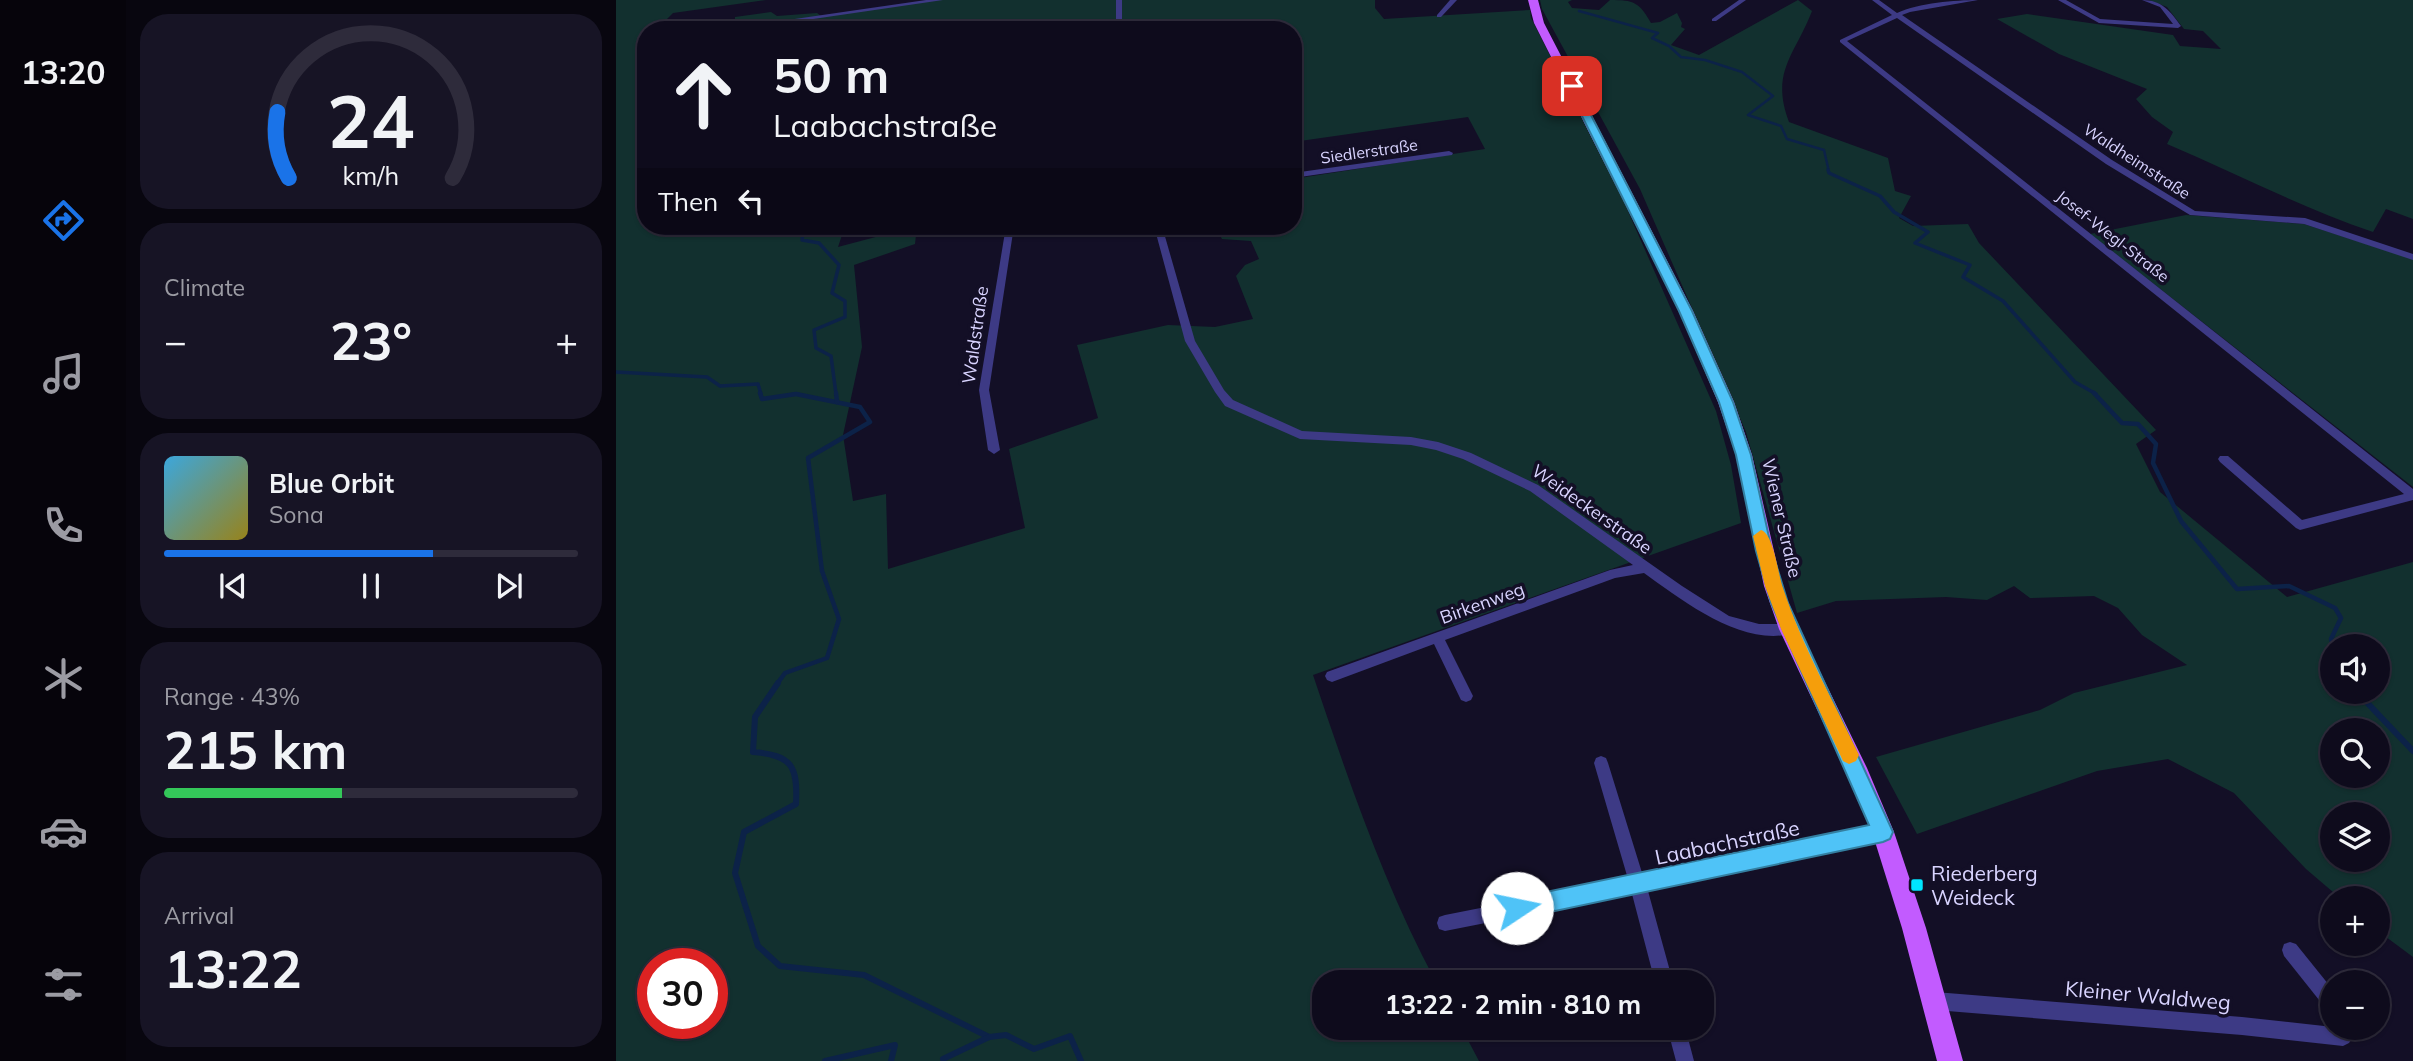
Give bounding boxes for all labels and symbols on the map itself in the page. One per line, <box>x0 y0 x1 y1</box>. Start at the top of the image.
pin <box>1542 56 1602 116</box>
street label: Waldheimstraße <box>2080 119 2194 203</box>
street label: Siedlerstraße <box>1319 134 1419 168</box>
street label: Josef-Wegl-Straße <box>2053 186 2173 286</box>
street label: Waldstraße <box>957 285 993 385</box>
street label: Wiener Straße <box>1757 456 1807 580</box>
street label: Weideckerstraße <box>1527 459 1657 559</box>
street label: Birkenweg <box>1436 577 1528 629</box>
street label: Laabachstraße <box>1652 814 1802 870</box>
place label: Riederberg Weideck <box>1931 860 2038 910</box>
position arrow <box>1480 871 1554 945</box>
marker: Riederberg Weideck <box>1909 877 1925 893</box>
speed limit sign: 30 <box>637 948 728 1039</box>
street label: Kleiner Waldweg <box>2064 975 2232 1015</box>

